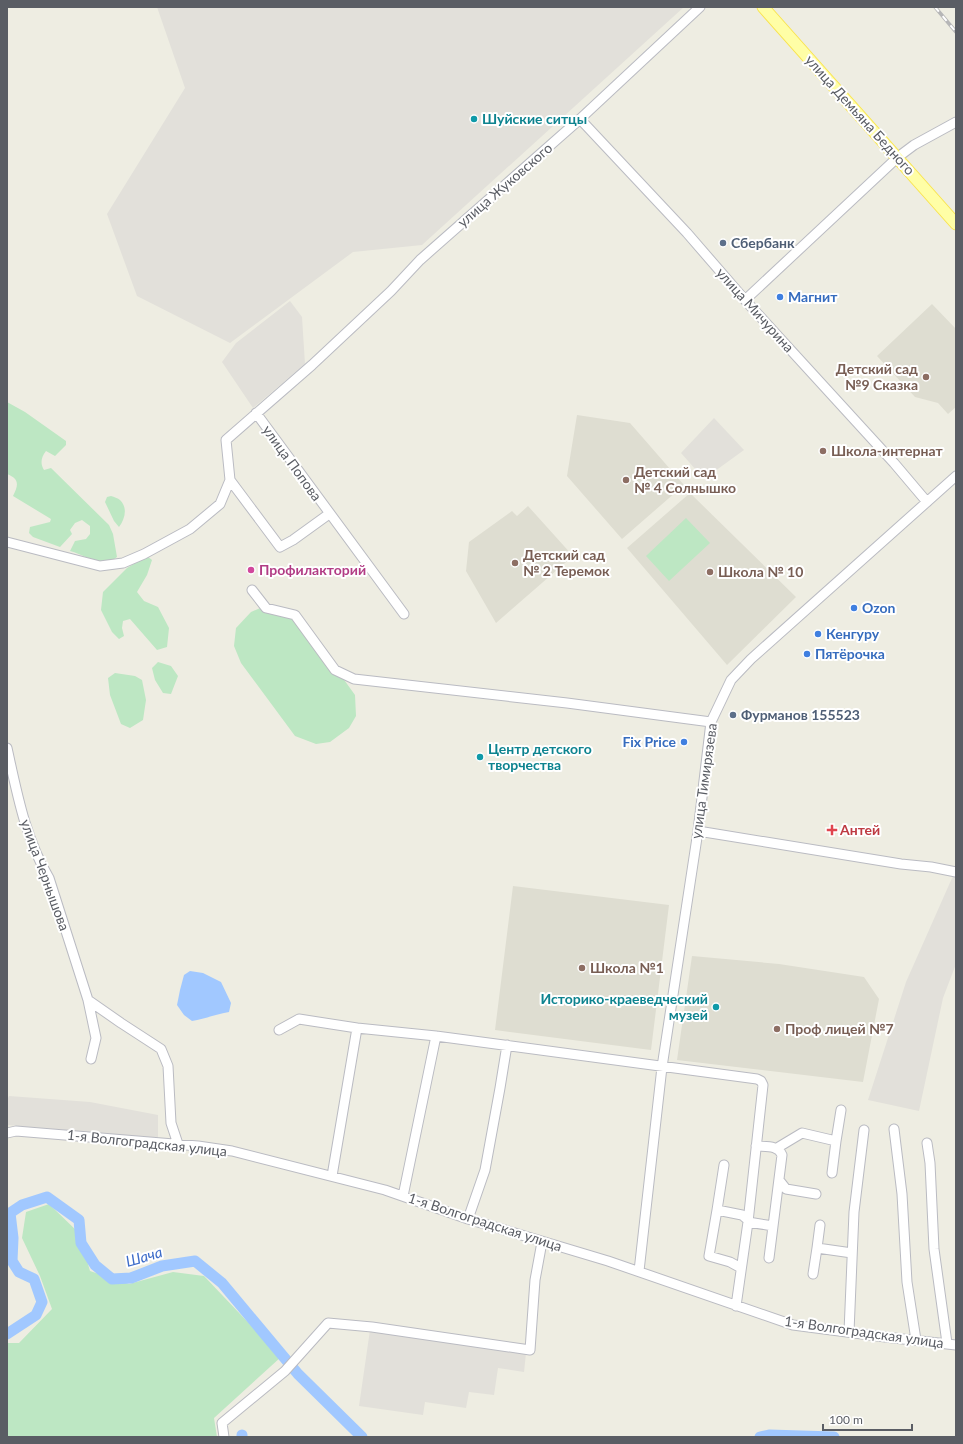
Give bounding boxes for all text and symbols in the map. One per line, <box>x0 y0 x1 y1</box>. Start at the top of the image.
street label: улица Демьяна Бедного <box>802 51 919 178</box>
place label: Шуйские ситцы <box>482 110 587 127</box>
marker: Шуйские ситцы <box>469 114 479 124</box>
street label: улица Жуковского <box>454 139 555 230</box>
place label: Сбербанк <box>731 234 795 251</box>
marker: Сбербанк <box>718 238 728 248</box>
street label: улица Мичурина <box>713 264 798 355</box>
place label: Магнит <box>788 288 838 305</box>
marker: Магнит <box>775 292 785 302</box>
place label: Детский сад №9 Сказка <box>836 360 918 393</box>
marker: Детский сад №9 Сказка <box>921 372 931 382</box>
street label: улица Попова <box>259 421 326 504</box>
place label: Школа-интернат <box>831 442 943 459</box>
marker: Школа-интернат <box>818 446 828 456</box>
place label: Детский сад № 4 Солнышко <box>634 463 736 496</box>
marker: Детский сад № 4 Солнышко <box>621 475 631 485</box>
place label: Детский сад № 2 Теремок <box>523 546 610 579</box>
marker: Детский сад № 2 Теремок <box>510 558 520 568</box>
place label: Профилакторий <box>259 561 366 578</box>
place label: Школа № 10 <box>718 563 803 580</box>
marker: Профилакторий <box>246 565 256 575</box>
marker: Школа № 10 <box>705 567 715 577</box>
place label: Ozon <box>862 599 896 616</box>
marker: Ozon <box>849 603 859 613</box>
place label: Кенгуру <box>826 625 880 642</box>
marker: Кенгуру <box>813 629 823 639</box>
place label: Пятёрочка <box>815 645 885 662</box>
marker: Пятёрочка <box>802 649 812 659</box>
place label: Фурманов 155523 <box>741 706 860 723</box>
marker: Фурманов 155523 <box>728 710 738 720</box>
street label: улица Тимирязева <box>687 722 720 840</box>
place label: Fix Price <box>622 733 677 750</box>
marker: Fix Price <box>679 737 689 747</box>
place label: Центр детского творчества <box>488 740 592 773</box>
marker: Центр детского творчества <box>475 752 485 762</box>
street label: улица Чернышова <box>17 817 74 933</box>
place label: Антей <box>839 821 880 838</box>
marker: Антей <box>827 825 837 835</box>
place label: Школа №1 <box>590 959 664 976</box>
marker: Школа №1 <box>577 963 587 973</box>
place label: Историко-краеведческий музей <box>540 990 708 1023</box>
marker: Историко-краеведческий музей <box>711 1002 721 1012</box>
place label: Проф лицей №7 <box>785 1020 894 1037</box>
marker: Проф лицей №7 <box>772 1024 782 1034</box>
street label: 1-я Волгоградская улица <box>66 1126 228 1159</box>
street label: 1-я Волгоградская улица <box>406 1189 564 1254</box>
water label: Шача <box>123 1242 164 1270</box>
street label: 1-я Волгоградская улица <box>783 1312 945 1351</box>
scale bar <box>823 1406 912 1432</box>
text: 100 m <box>829 1412 863 1427</box>

